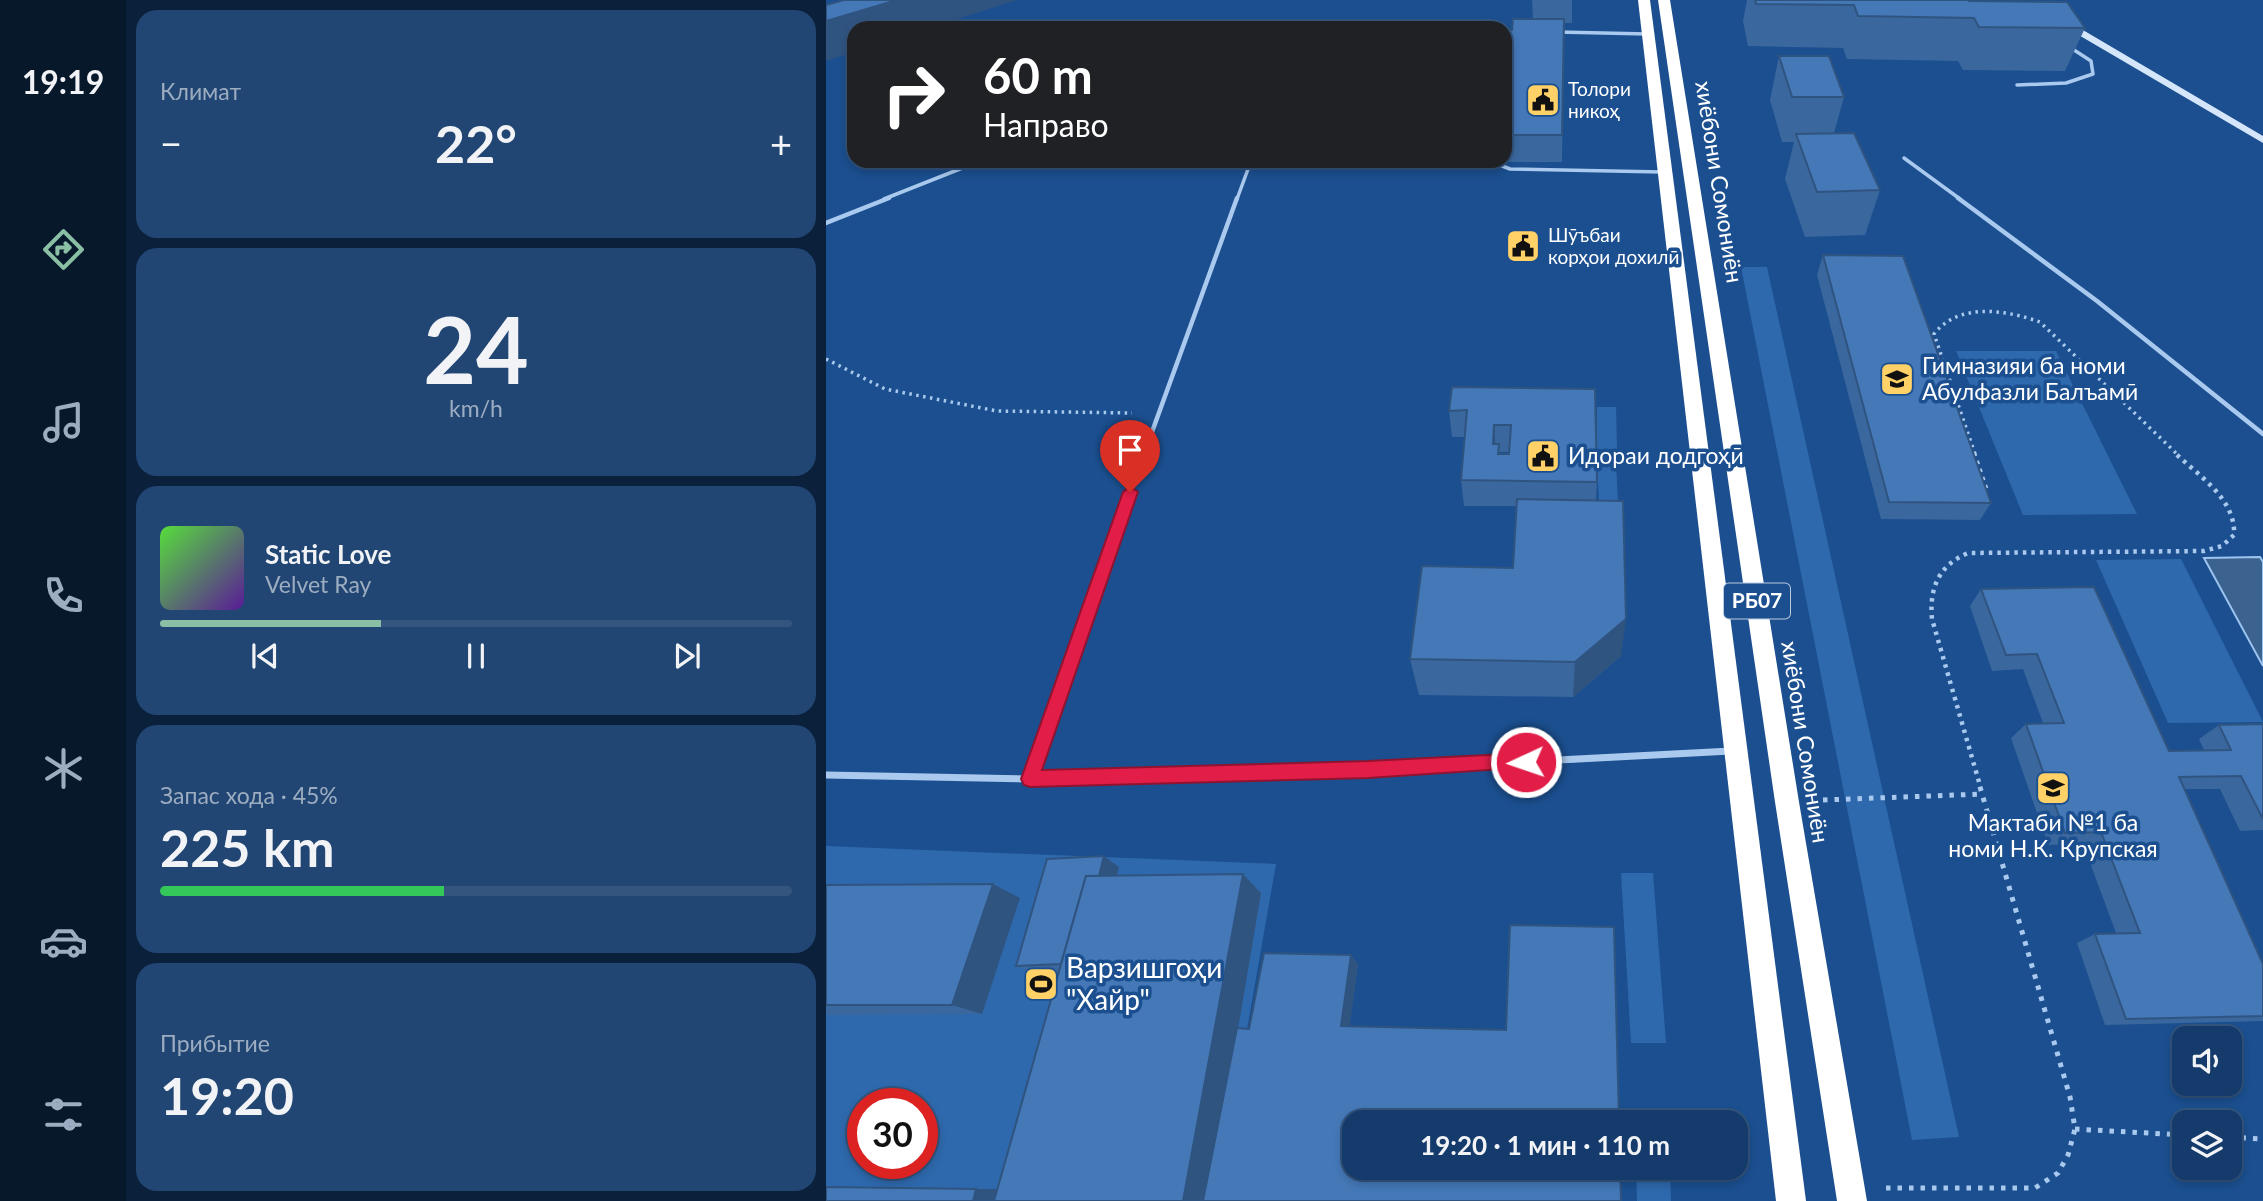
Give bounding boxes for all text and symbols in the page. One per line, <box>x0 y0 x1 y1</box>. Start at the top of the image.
text: 60 m <box>983 46 1093 104</box>
icon: right <box>868 49 959 140</box>
text: 19:19 <box>22 62 104 101</box>
text: Климат <box>160 77 241 105</box>
place label: Толори никоҳ <box>1568 77 1631 122</box>
street label: хиёбони Сомониён <box>1690 79 1750 285</box>
public building icon: Толори никоҳ <box>1524 81 1562 119</box>
text: Направо <box>983 105 1109 144</box>
text: 22° <box>435 112 517 174</box>
text: − <box>160 120 182 166</box>
text: + <box>770 120 792 166</box>
place label: Шӯъбаи корҳои дохилӣ <box>1548 223 1679 268</box>
icon: directions <box>39 225 88 274</box>
public building icon: Шӯъбаи корҳои дохилӣ <box>1504 227 1542 265</box>
text: 24 <box>423 294 529 403</box>
place label: Гимназияи ба номи Абулфазли Балъамӣ <box>1922 351 2138 405</box>
school or university icon: Гимназияи ба номи Абулфазли Балъамӣ <box>1878 360 1916 398</box>
text: km/h <box>449 394 503 422</box>
icon: music <box>39 398 88 447</box>
pin <box>1100 420 1160 492</box>
icon: arrive <box>1111 431 1149 469</box>
public building icon: Идораи додгоҳӣ <box>1524 437 1562 475</box>
place label: Идораи додгоҳӣ <box>1568 441 1744 469</box>
text: Static Love <box>265 538 392 570</box>
text: Velvet Ray <box>265 570 371 598</box>
icon: phone <box>39 571 88 620</box>
road number: РБ07 <box>1724 584 1790 618</box>
icon: previous <box>246 637 284 675</box>
icon: pause <box>457 637 495 675</box>
icon: next <box>668 637 706 675</box>
street label: хиёбони Сомониён <box>1776 639 1836 845</box>
position arrow <box>1489 725 1563 799</box>
icon: climate <box>39 744 88 793</box>
school or university icon: Мактаби №1 ба номи Н.К. Крупская <box>2034 769 2072 807</box>
text: Запас хода · 45% <box>160 781 338 809</box>
place label: Мактаби №1 ба номи Н.К. Крупская <box>1948 808 2158 862</box>
text: 225 km <box>160 816 334 878</box>
icon: car <box>39 917 88 966</box>
place label: Варзишгоҳи "Хайр" <box>1066 950 1222 1016</box>
sports icon: Варзишгоҳи "Хайр" <box>1022 965 1060 1003</box>
map controls <box>2172 1026 2242 1180</box>
button: sound <box>2172 1026 2242 1096</box>
text: Прибытие <box>160 1029 270 1057</box>
text: 19:20 <box>160 1064 294 1126</box>
speed limit sign: 30 <box>847 1088 938 1179</box>
icon: filters <box>39 1090 88 1139</box>
button: layers <box>2172 1110 2242 1180</box>
text: 19:20 · 1 мин · 110 m <box>1420 1129 1670 1161</box>

